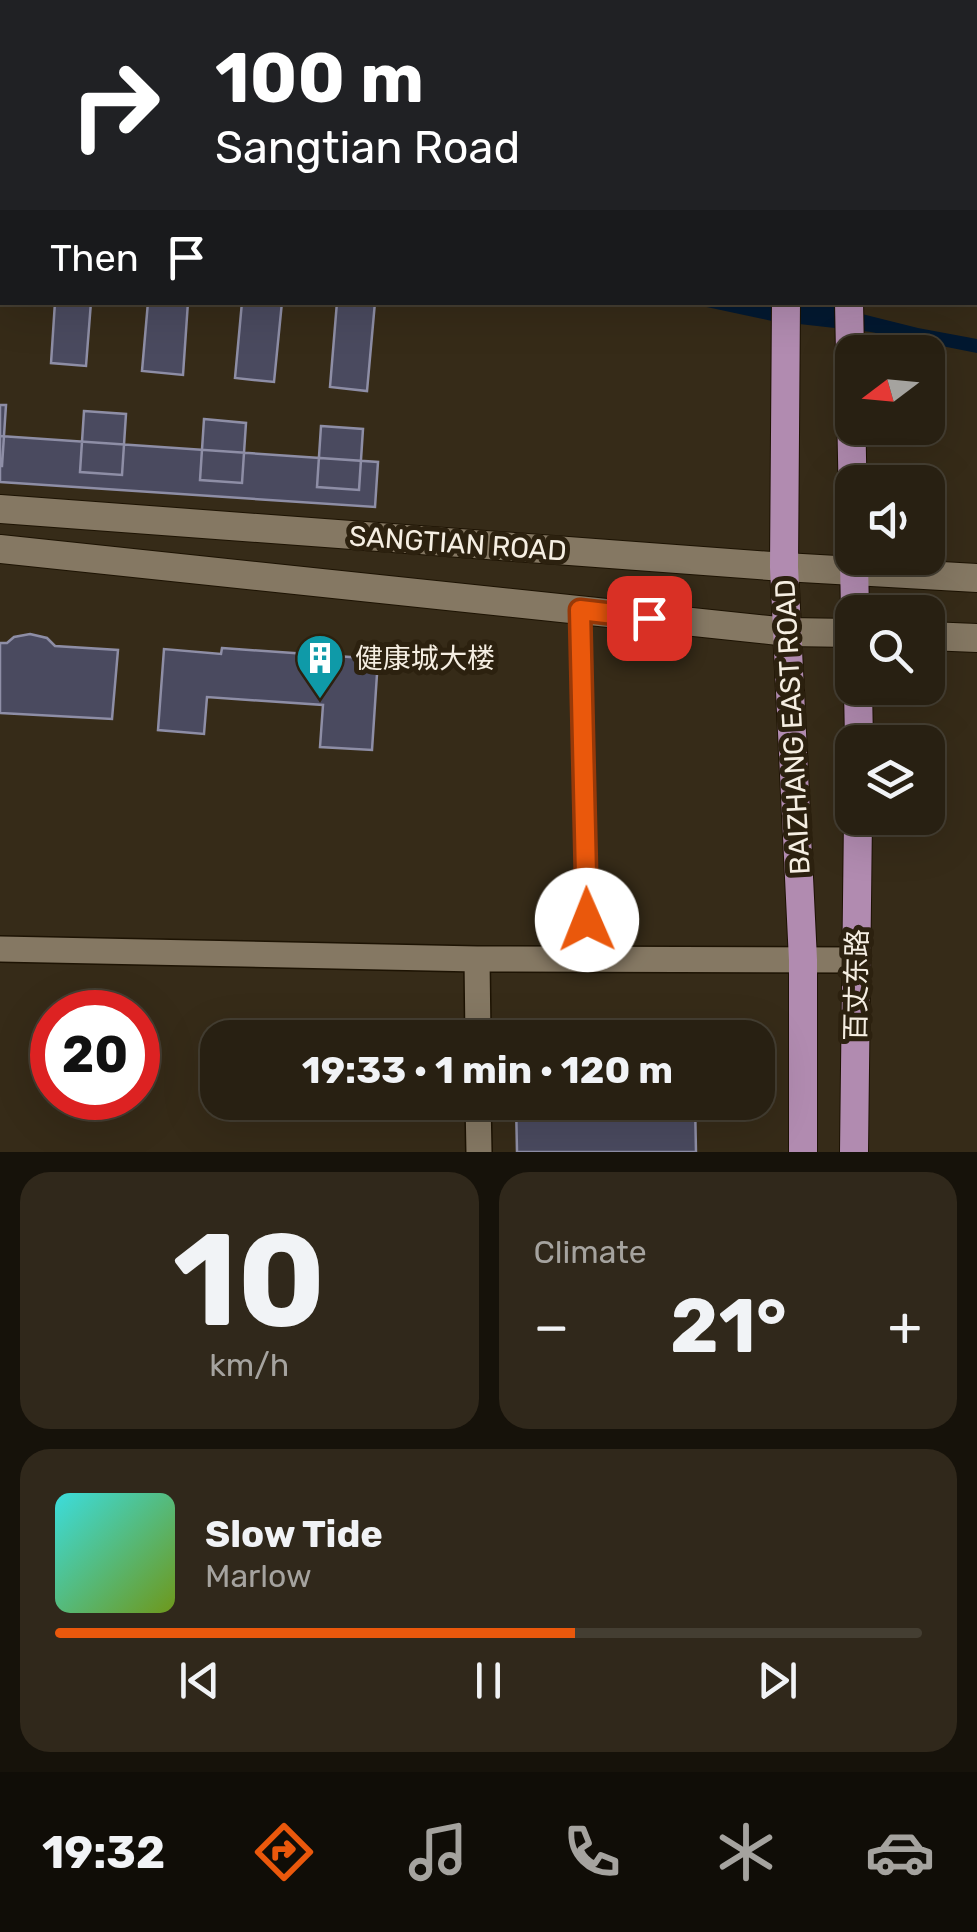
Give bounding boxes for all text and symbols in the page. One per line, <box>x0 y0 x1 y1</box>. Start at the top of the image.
text: 100 m <box>215 37 424 120</box>
icon: right <box>50 40 180 170</box>
text: Sangtian Road <box>215 121 520 174</box>
icon: arrive <box>159 230 214 285</box>
text: Then <box>50 235 139 281</box>
north arrow <box>835 335 945 445</box>
map controls <box>835 335 945 835</box>
button: sound <box>835 465 945 575</box>
street label: SANGTIAN ROAD <box>348 519 568 568</box>
pin <box>607 576 692 661</box>
street label: BAIZHANG EAST ROAD <box>768 578 817 876</box>
icon: arrive <box>622 591 677 646</box>
button: search <box>835 595 945 705</box>
building icon: 健康城大楼 <box>294 632 346 700</box>
place label: 健康城大楼 <box>355 642 495 675</box>
button: layers <box>835 725 945 835</box>
position arrow <box>535 868 639 972</box>
street label: 百丈东路 <box>839 929 874 1041</box>
speed limit sign: 20 <box>30 990 160 1120</box>
text: 19:33 · 1 min · 120 m <box>302 1047 673 1093</box>
text: 10 <box>173 1203 326 1358</box>
text: Climate <box>534 1233 647 1271</box>
text: 21° <box>670 1282 787 1371</box>
text: − <box>534 1294 569 1359</box>
text: + <box>888 1294 922 1359</box>
text: km/h <box>209 1346 289 1384</box>
text: Slow Tide <box>205 1511 383 1557</box>
text: Marlow <box>205 1557 312 1595</box>
icon: previous <box>172 1653 227 1708</box>
icon: pause <box>461 1653 516 1708</box>
icon: next <box>750 1653 805 1708</box>
icon: directions <box>249 1817 319 1887</box>
icon: music <box>403 1817 473 1887</box>
icon: phone <box>557 1817 627 1887</box>
icon: climate <box>711 1817 781 1887</box>
icon: car <box>865 1817 935 1887</box>
text: 19:32 <box>42 1826 165 1879</box>

